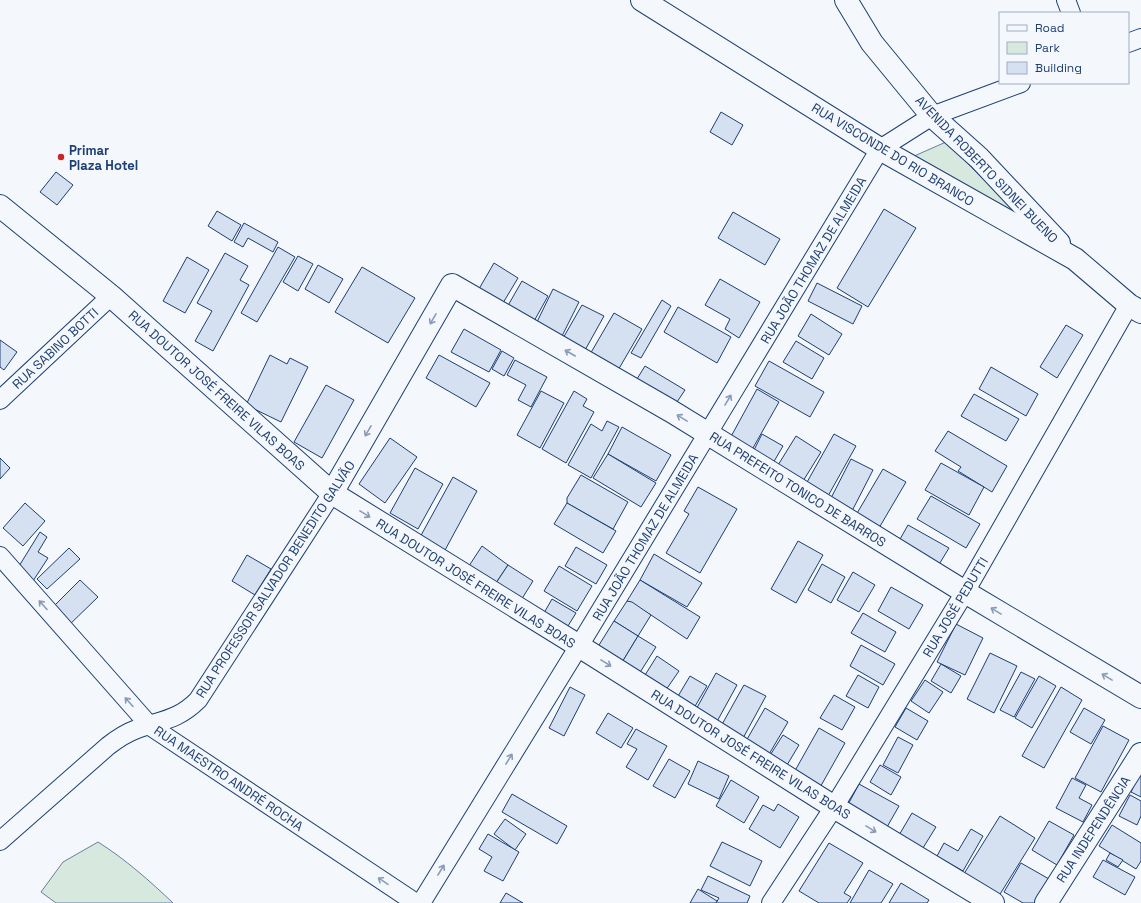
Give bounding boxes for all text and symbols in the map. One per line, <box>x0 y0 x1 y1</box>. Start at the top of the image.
legend <box>999 12 1129 84</box>
text: Road <box>1035 20 1064 36</box>
text: Park <box>1035 40 1060 56</box>
text: Building <box>1035 60 1082 76</box>
street label: AVENIDA ROBERTO SIDNEI BUENO <box>912 92 1062 247</box>
street label: RUA VISCONDE DO RIO BRANCO <box>808 99 977 210</box>
place label: Primar Plaza Hotel <box>69 142 138 174</box>
marker: Primar Plaza Hotel <box>56 152 66 162</box>
street label: RUA JOÃO THOMAZ DE ALMEIDA <box>757 174 870 347</box>
street label: RUA SABINO BOTTI <box>9 304 102 393</box>
street label: RUA DOUTOR JOSÉ FREIRE VILAS BOAS <box>125 306 309 474</box>
one-way arrow <box>428 313 436 325</box>
one-way arrow <box>564 348 576 356</box>
one-way arrow <box>725 394 733 406</box>
one-way arrow <box>676 413 688 421</box>
one-way arrow <box>363 425 371 437</box>
street label: RUA PREFEITO TONICO DE BARROS <box>706 428 889 551</box>
street label: RUA JOÃO THOMAZ DE ALMEIDA <box>589 451 702 624</box>
street label: RUA PROFESSOR SALVADOR BENEDITO GALVÃO <box>192 457 359 701</box>
one-way arrow <box>359 510 370 518</box>
street label: RUA DOUTOR JOSÉ FREIRE VILAS BOAS <box>373 515 579 652</box>
street label: RUA JOSÉ PEDUTTI <box>919 554 992 660</box>
one-way arrow <box>39 600 48 610</box>
one-way arrow <box>990 606 1002 614</box>
one-way arrow <box>600 660 612 668</box>
one-way arrow <box>1102 673 1113 681</box>
street label: RUA DOUTOR JOSÉ FREIRE VILAS BOAS <box>648 686 854 823</box>
one-way arrow <box>125 697 134 707</box>
street label: RUA MAESTRO ANDRÉ ROCHA <box>151 722 307 835</box>
one-way arrow <box>506 753 514 765</box>
street label: RUA INDEPENDÊNCIA <box>1053 773 1134 886</box>
one-way arrow <box>865 825 876 833</box>
one-way arrow <box>437 865 445 876</box>
one-way arrow <box>378 877 389 885</box>

